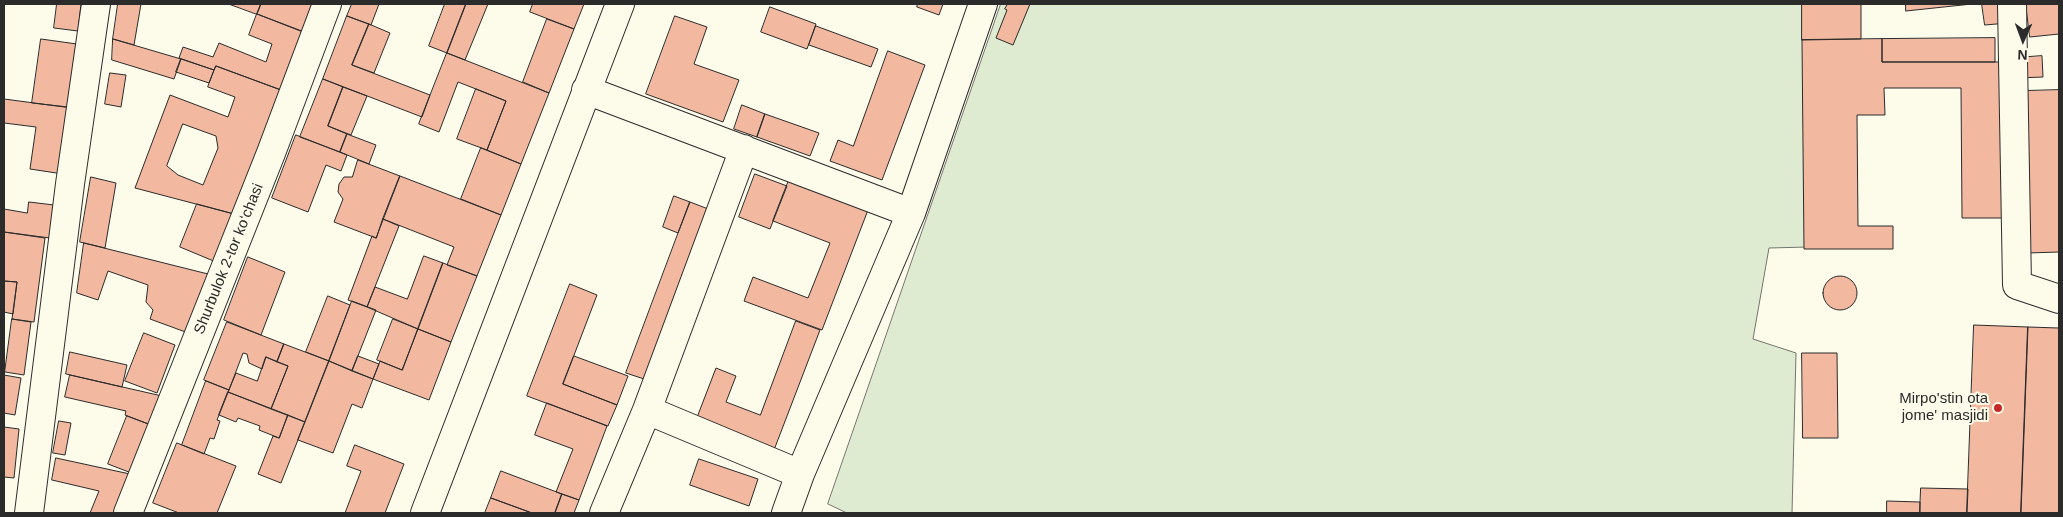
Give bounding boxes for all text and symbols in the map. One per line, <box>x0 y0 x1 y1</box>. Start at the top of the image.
north arrow <box>1998 15 2048 65</box>
text: N <box>2017 47 2028 63</box>
street label: Shurbulok 2-tor ko‘chasi <box>191 181 267 337</box>
place label: Mirpo'stin ota jome' masjidi <box>1899 390 1988 425</box>
marker: Mirpo'stin ota jome' masjidi <box>1992 402 2004 414</box>

